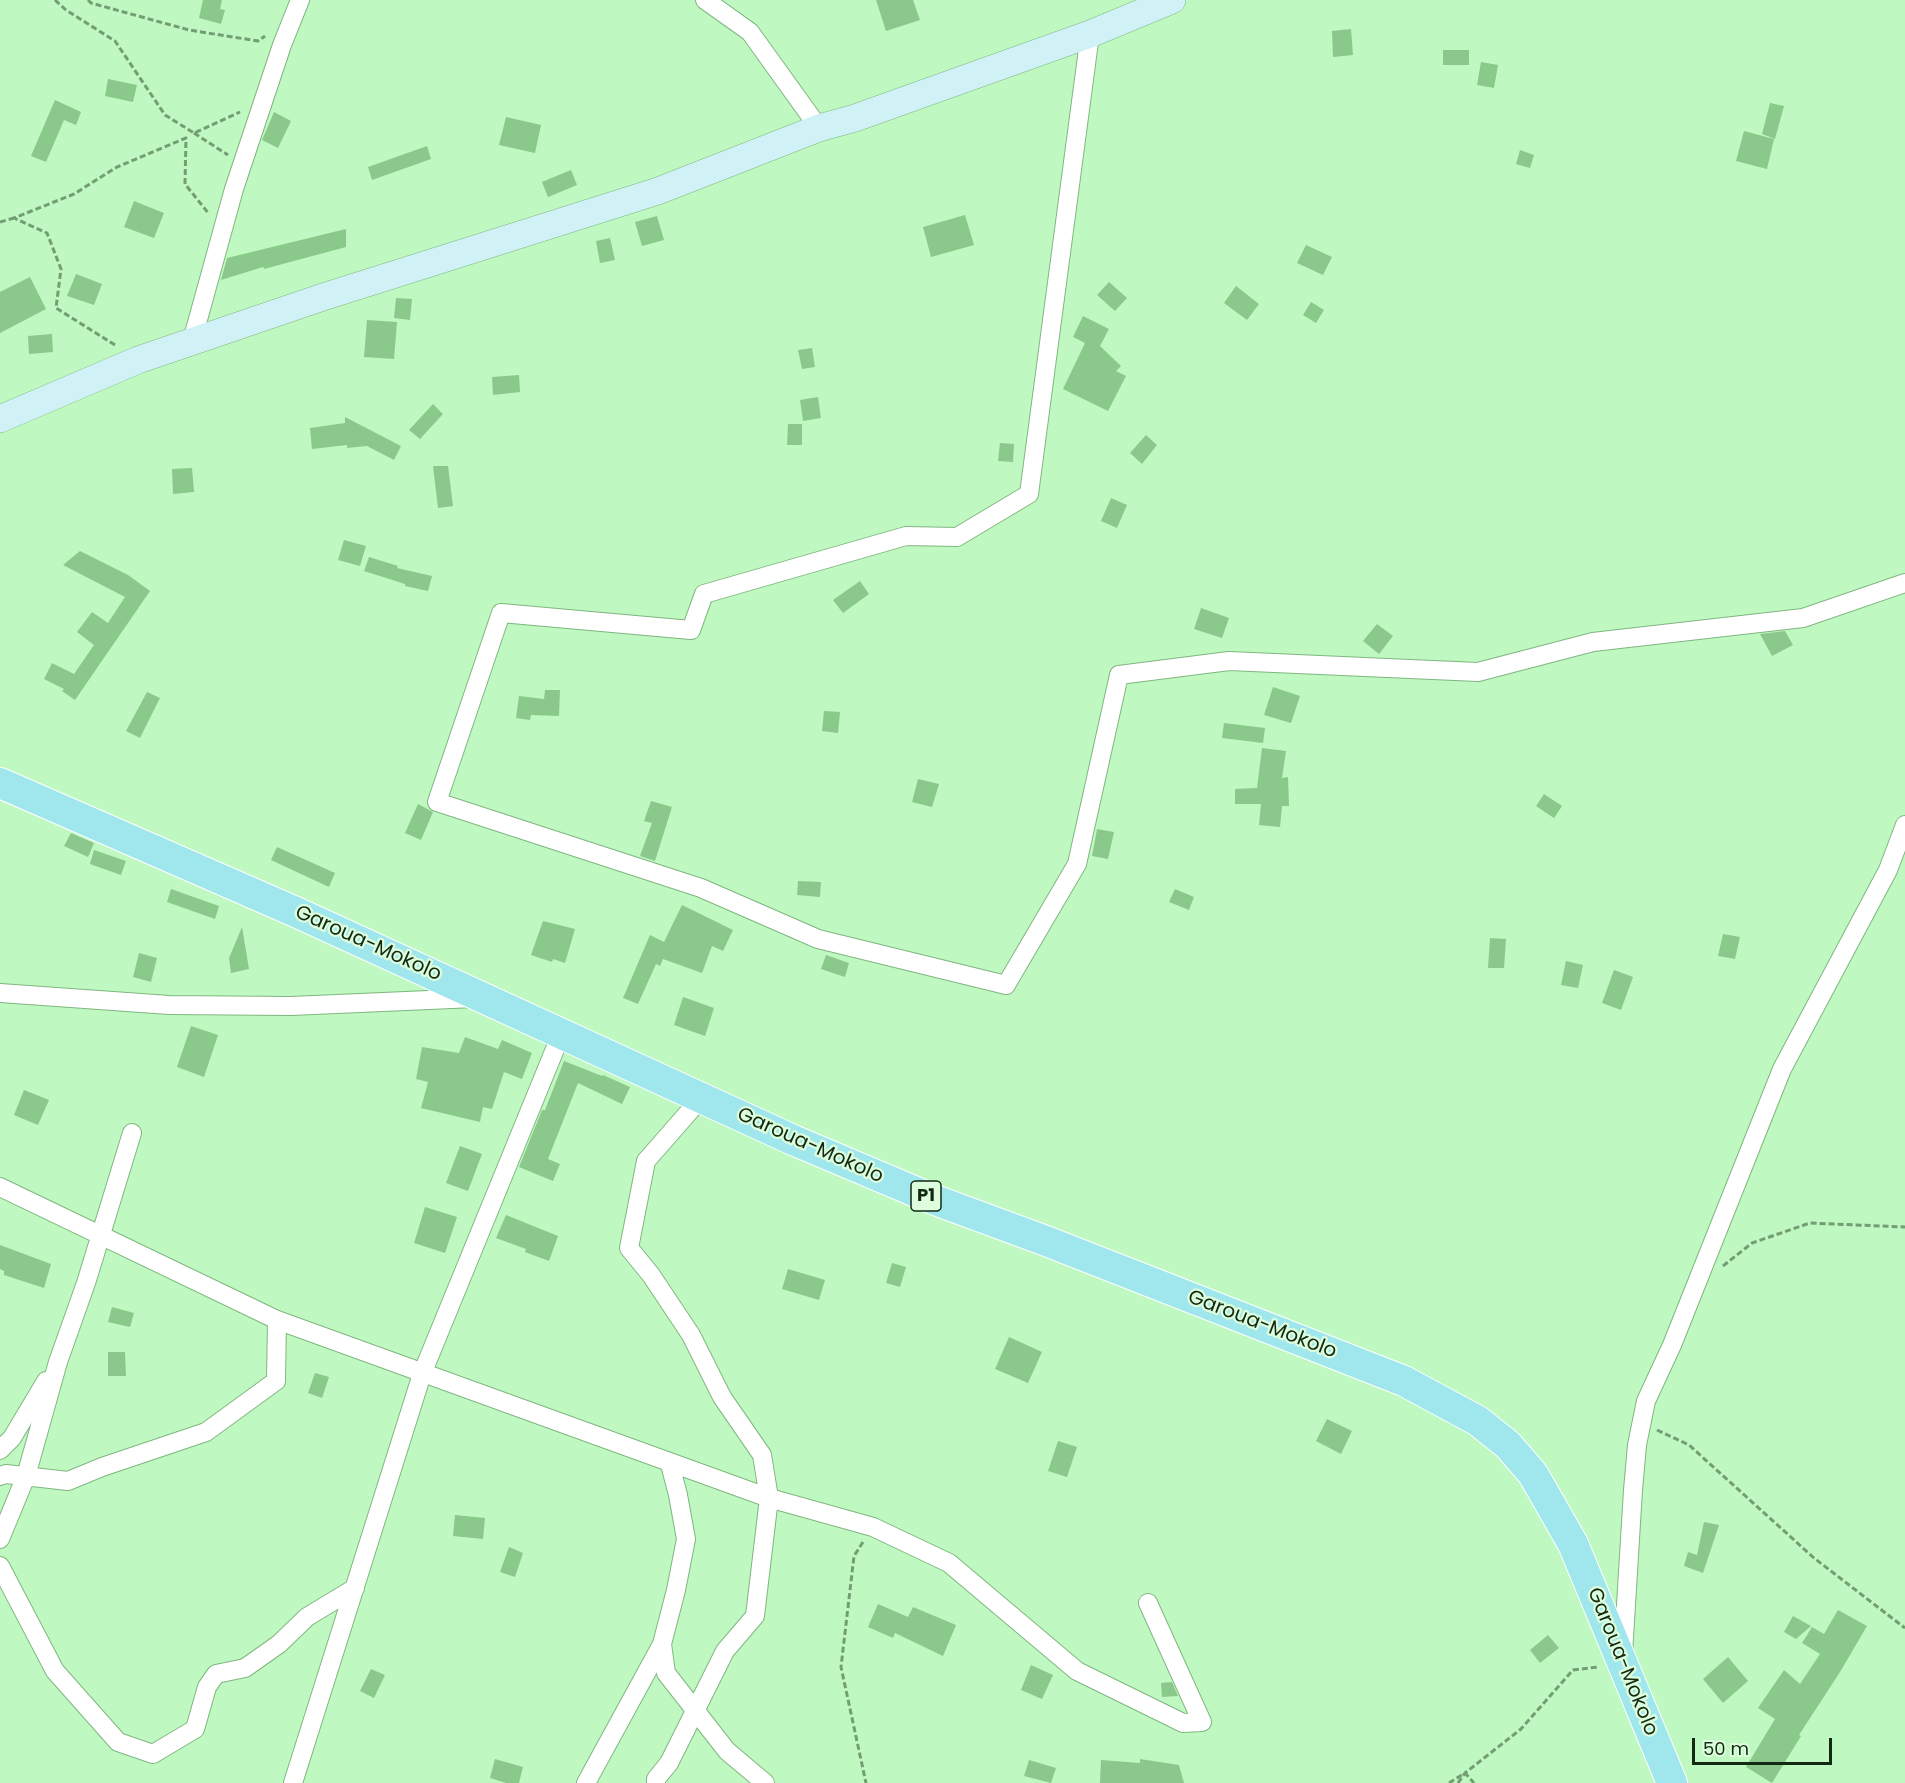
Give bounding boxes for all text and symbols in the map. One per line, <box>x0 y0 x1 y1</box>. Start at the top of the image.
street label: Garoua-Mokolo <box>291 901 445 987</box>
street label: Garoua-Mokolo <box>733 1103 887 1189</box>
road number: P1 <box>911 1181 941 1211</box>
street label: Garoua-Mokolo <box>1184 1286 1340 1364</box>
street label: Garoua-Mokolo <box>1581 1584 1663 1740</box>
scale bar <box>1695 1726 1834 1764</box>
text: 50 m <box>1703 1736 1749 1761</box>

